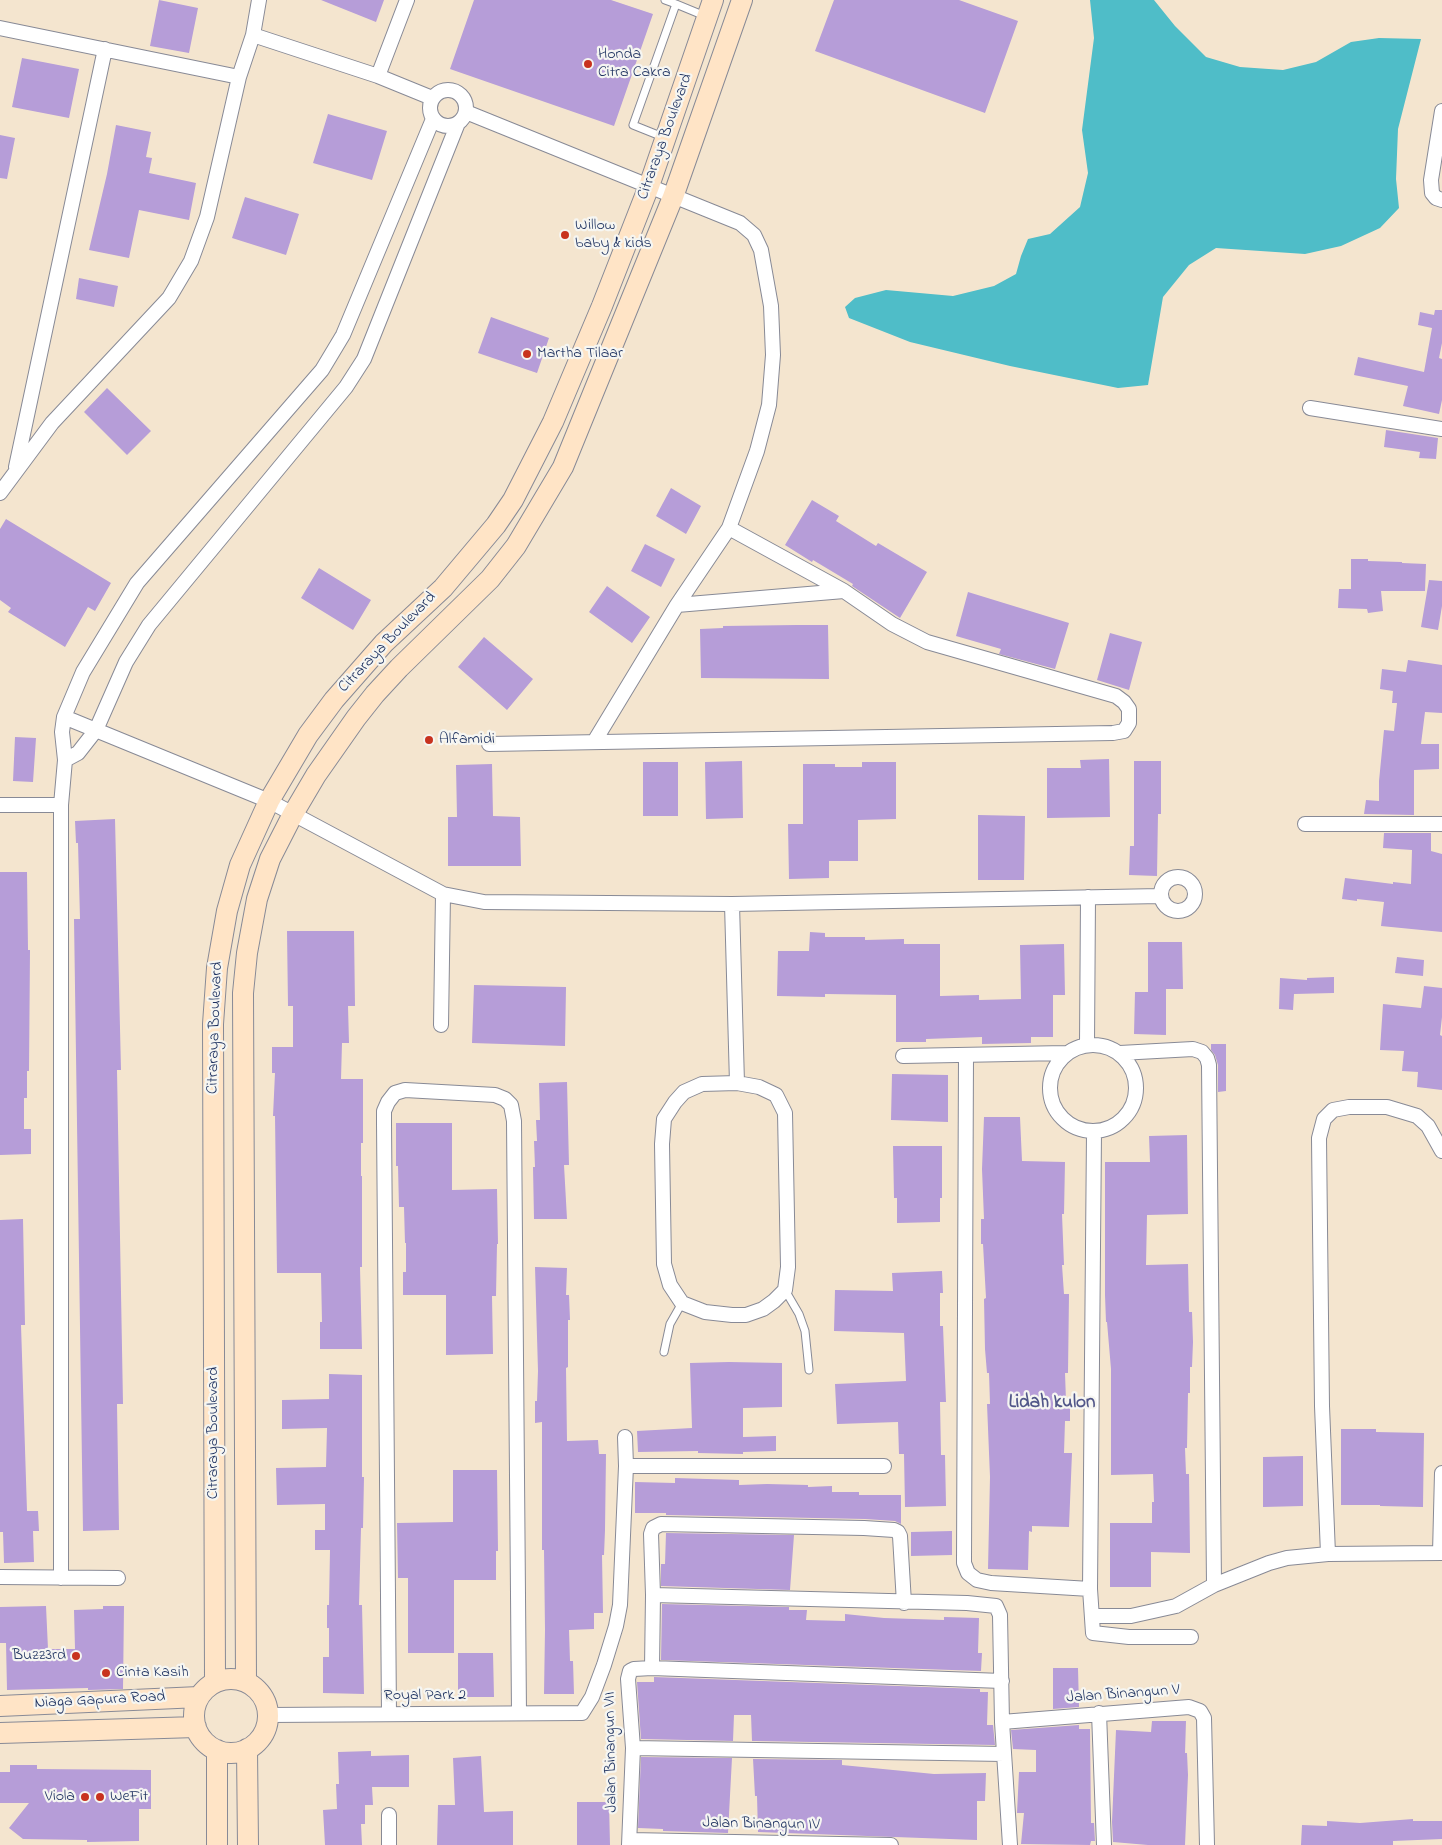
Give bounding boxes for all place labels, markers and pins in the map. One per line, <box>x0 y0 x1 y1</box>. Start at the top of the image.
place label: Honda Citra Cakra <box>598 45 671 83</box>
marker: Honda Citra Cakra <box>582 58 594 70</box>
place label: Willow baby & kids <box>575 216 652 254</box>
marker: Willow baby & kids <box>559 229 571 241</box>
place label: Martha Tilaar <box>537 344 623 364</box>
marker: Martha Tilaar <box>521 348 533 360</box>
place label: Alfamidi <box>439 730 495 750</box>
marker: Alfamidi <box>423 734 435 746</box>
place label: Buzz3rd <box>12 1646 66 1666</box>
marker: Buzz3rd <box>70 1650 82 1662</box>
place label: Cinta Kasih <box>116 1663 189 1683</box>
marker: Cinta Kasih <box>100 1667 112 1679</box>
place label: Viola <box>45 1787 75 1807</box>
place label: WeFit <box>110 1787 148 1807</box>
marker: Viola <box>79 1791 91 1803</box>
marker: WeFit <box>94 1791 106 1803</box>

